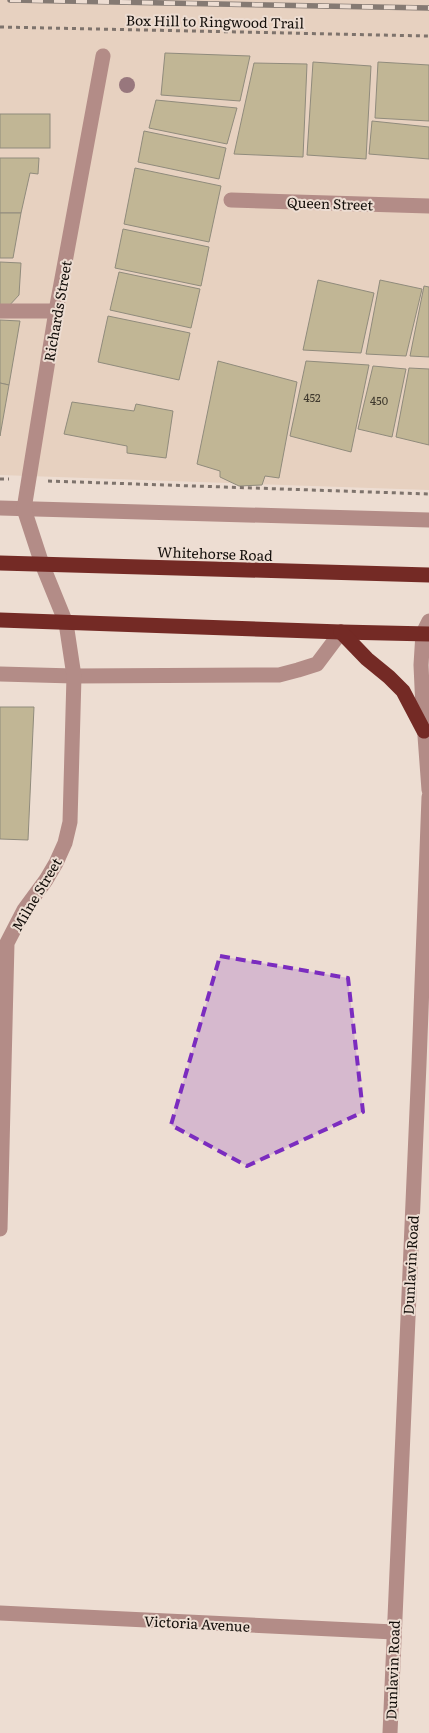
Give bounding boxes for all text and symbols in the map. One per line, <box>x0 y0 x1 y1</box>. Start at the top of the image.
street label: Box Hill to Ringwood Trail <box>126 9 305 33</box>
street label: Queen Street <box>287 192 374 215</box>
street label: Richards Street <box>38 258 76 363</box>
house number: 452 <box>303 389 321 405</box>
house number: 450 <box>370 392 388 408</box>
street label: Whitehorse Road <box>157 541 274 565</box>
street label: Milne Street <box>6 853 66 935</box>
street label: Dunlavin Road <box>397 1214 423 1315</box>
street label: Victoria Avenue <box>143 1610 251 1636</box>
street label: Dunlavin Road <box>380 1619 404 1720</box>

